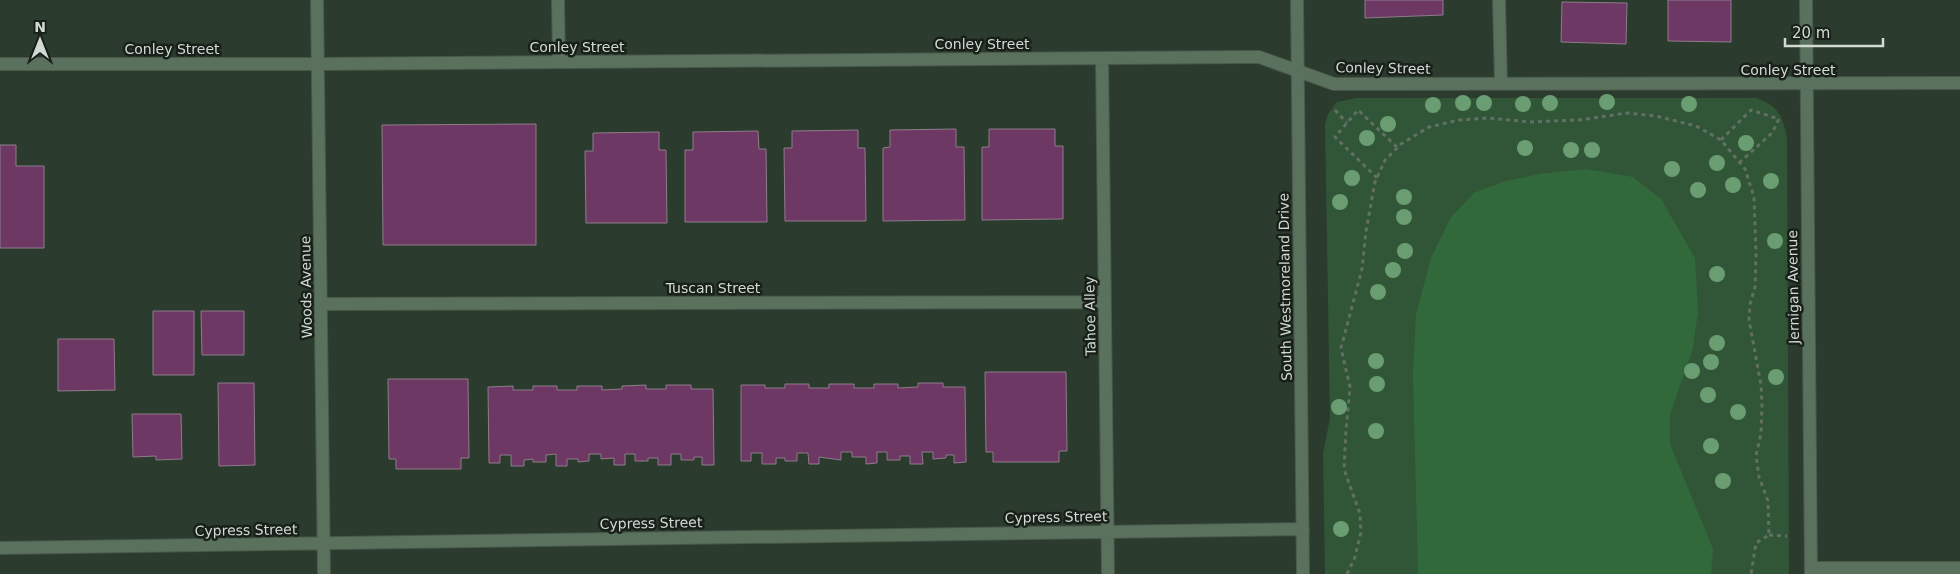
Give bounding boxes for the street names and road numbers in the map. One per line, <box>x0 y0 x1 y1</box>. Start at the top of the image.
street label: Conley Street <box>935 36 1030 52</box>
street label: Conley Street <box>530 39 625 55</box>
street label: Conley Street <box>125 41 220 57</box>
street label: Conley Street <box>1335 59 1431 77</box>
street label: Conley Street <box>1741 62 1836 78</box>
street label: South Westmoreland Drive <box>1275 193 1295 381</box>
street label: Jernigan Avenue <box>1784 230 1802 345</box>
street label: Woods Avenue <box>297 235 315 339</box>
street label: Tahoe Alley <box>1081 276 1099 357</box>
street label: Tuscan Street <box>665 280 761 296</box>
street label: Cypress Street <box>1005 508 1108 526</box>
street label: Cypress Street <box>600 514 703 532</box>
street label: Cypress Street <box>195 521 298 539</box>

